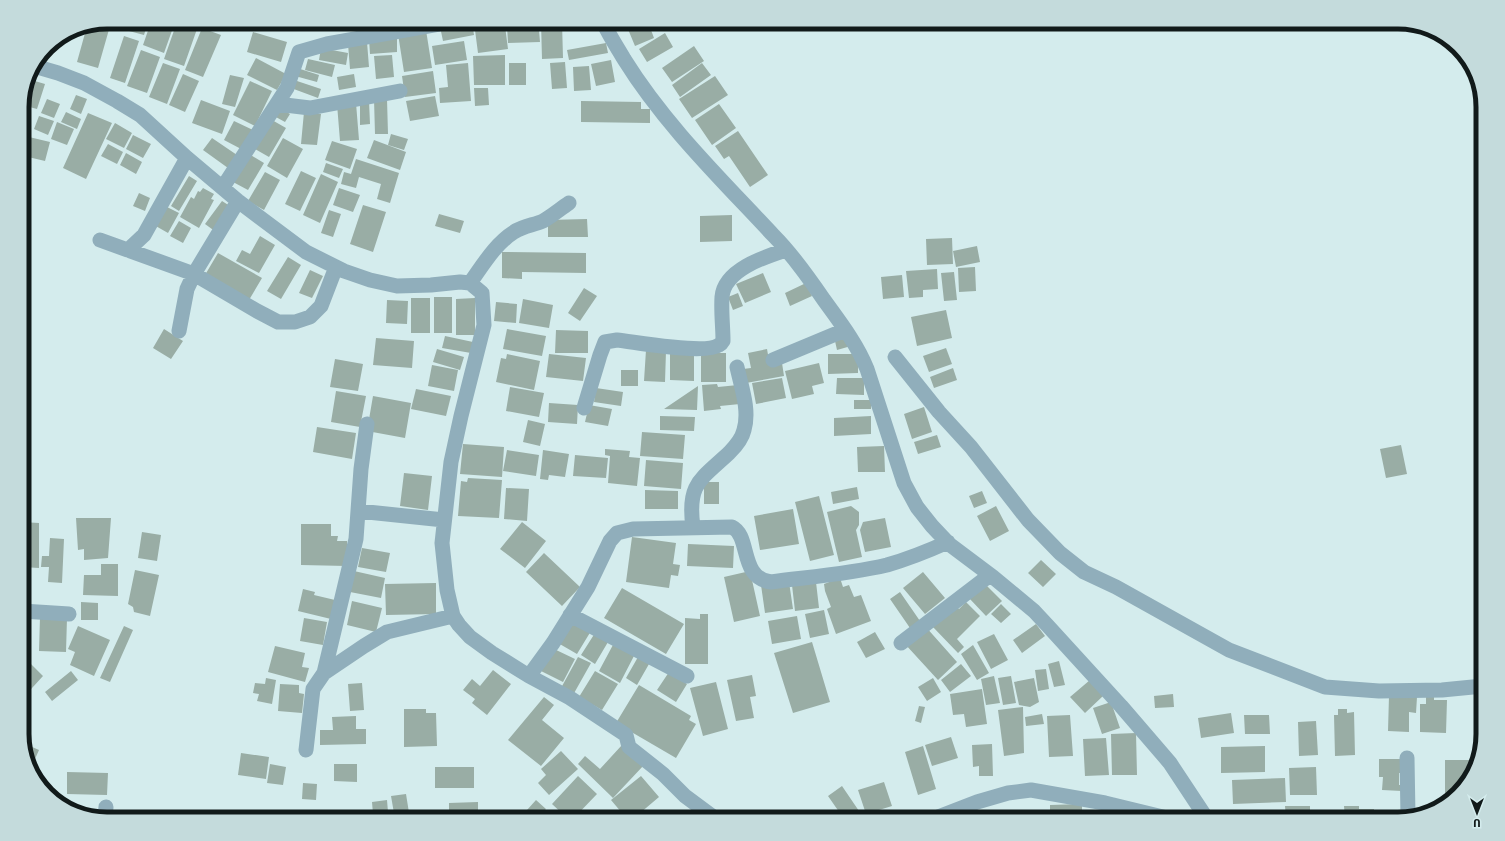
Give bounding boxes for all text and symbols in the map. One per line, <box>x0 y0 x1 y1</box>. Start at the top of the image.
north arrow <box>1457 793 1497 833</box>
text: U <box>1473 816 1481 829</box>

